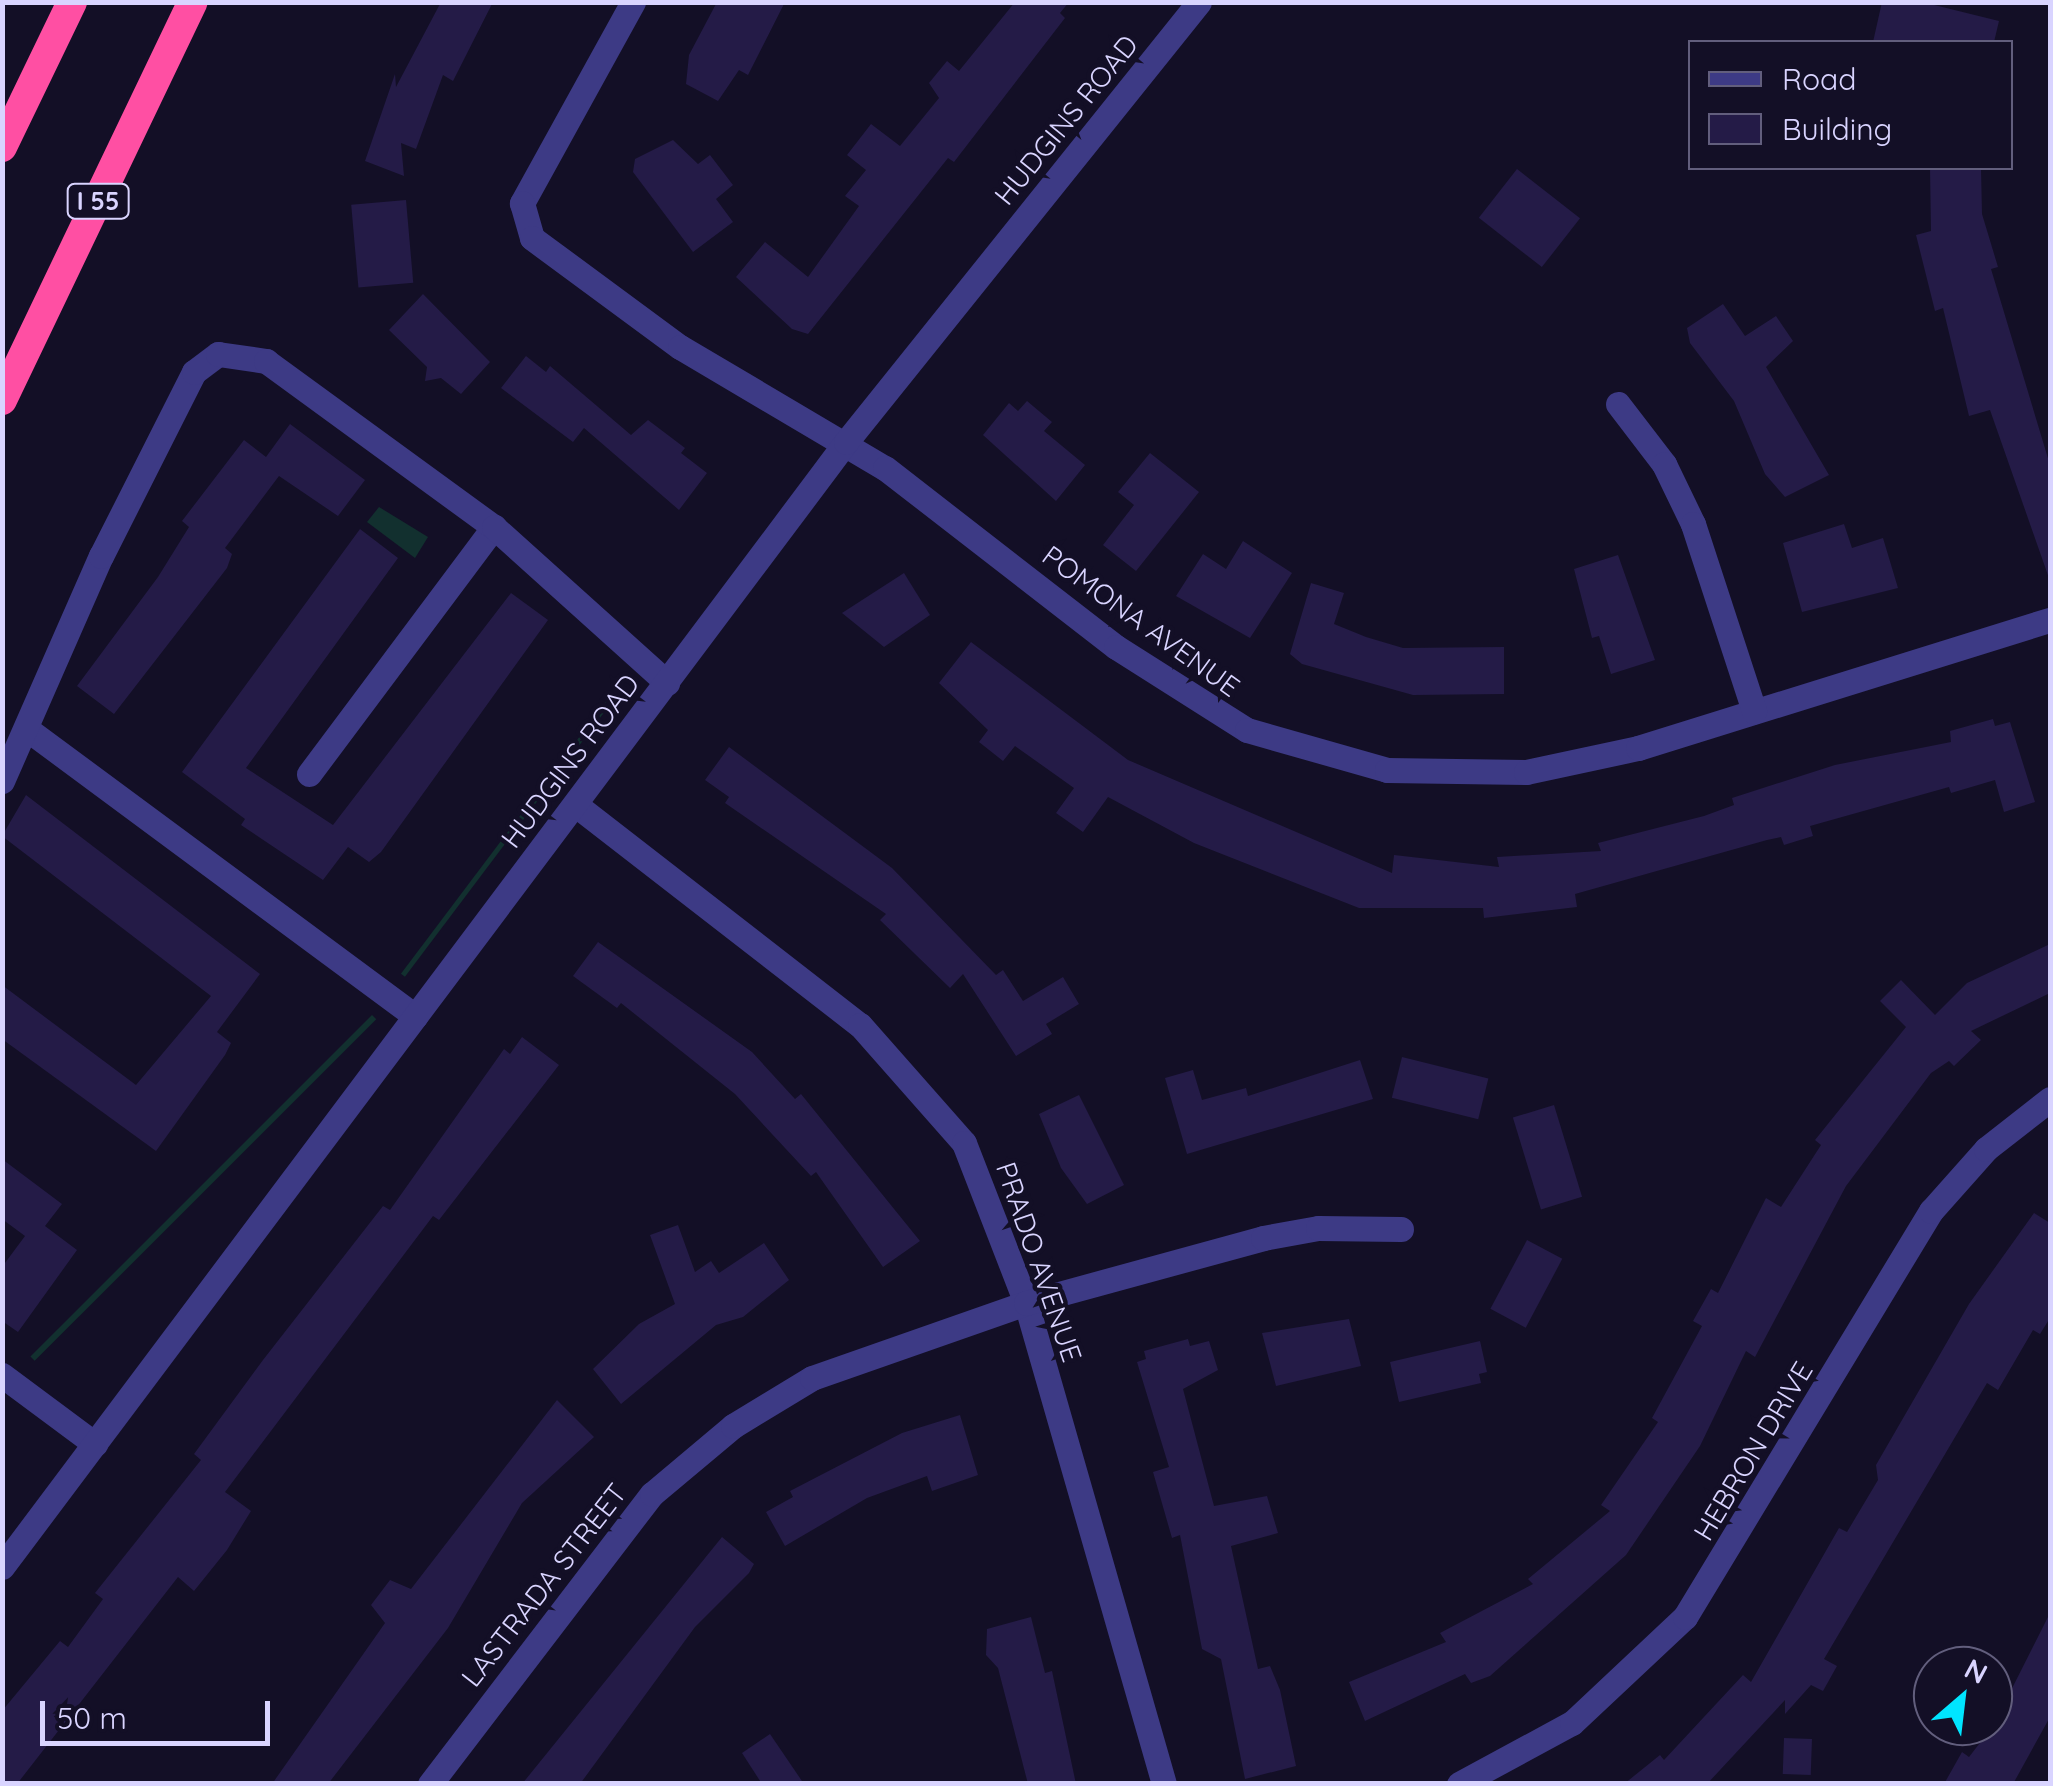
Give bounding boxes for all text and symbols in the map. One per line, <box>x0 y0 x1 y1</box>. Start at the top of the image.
street label: HUDGINS ROAD <box>987 28 1145 212</box>
legend <box>1688 40 2013 170</box>
text: Road <box>1782 60 1856 98</box>
text: Building <box>1782 110 1892 148</box>
road number: I 55 <box>66 181 130 221</box>
street label: POMONA AVENUE <box>1036 538 1246 704</box>
street label: HUDGINS ROAD <box>494 668 646 854</box>
street label: PRADO AVENUE <box>989 1158 1089 1366</box>
street label: HEBRON DRIVE <box>1686 1355 1820 1547</box>
street label: LASTRADA STREET <box>454 1477 634 1693</box>
north arrow <box>1913 1646 2013 1746</box>
text: N <box>1959 1651 1994 1691</box>
scale bar <box>45 1681 275 1743</box>
text: 50 m <box>57 1699 127 1737</box>

